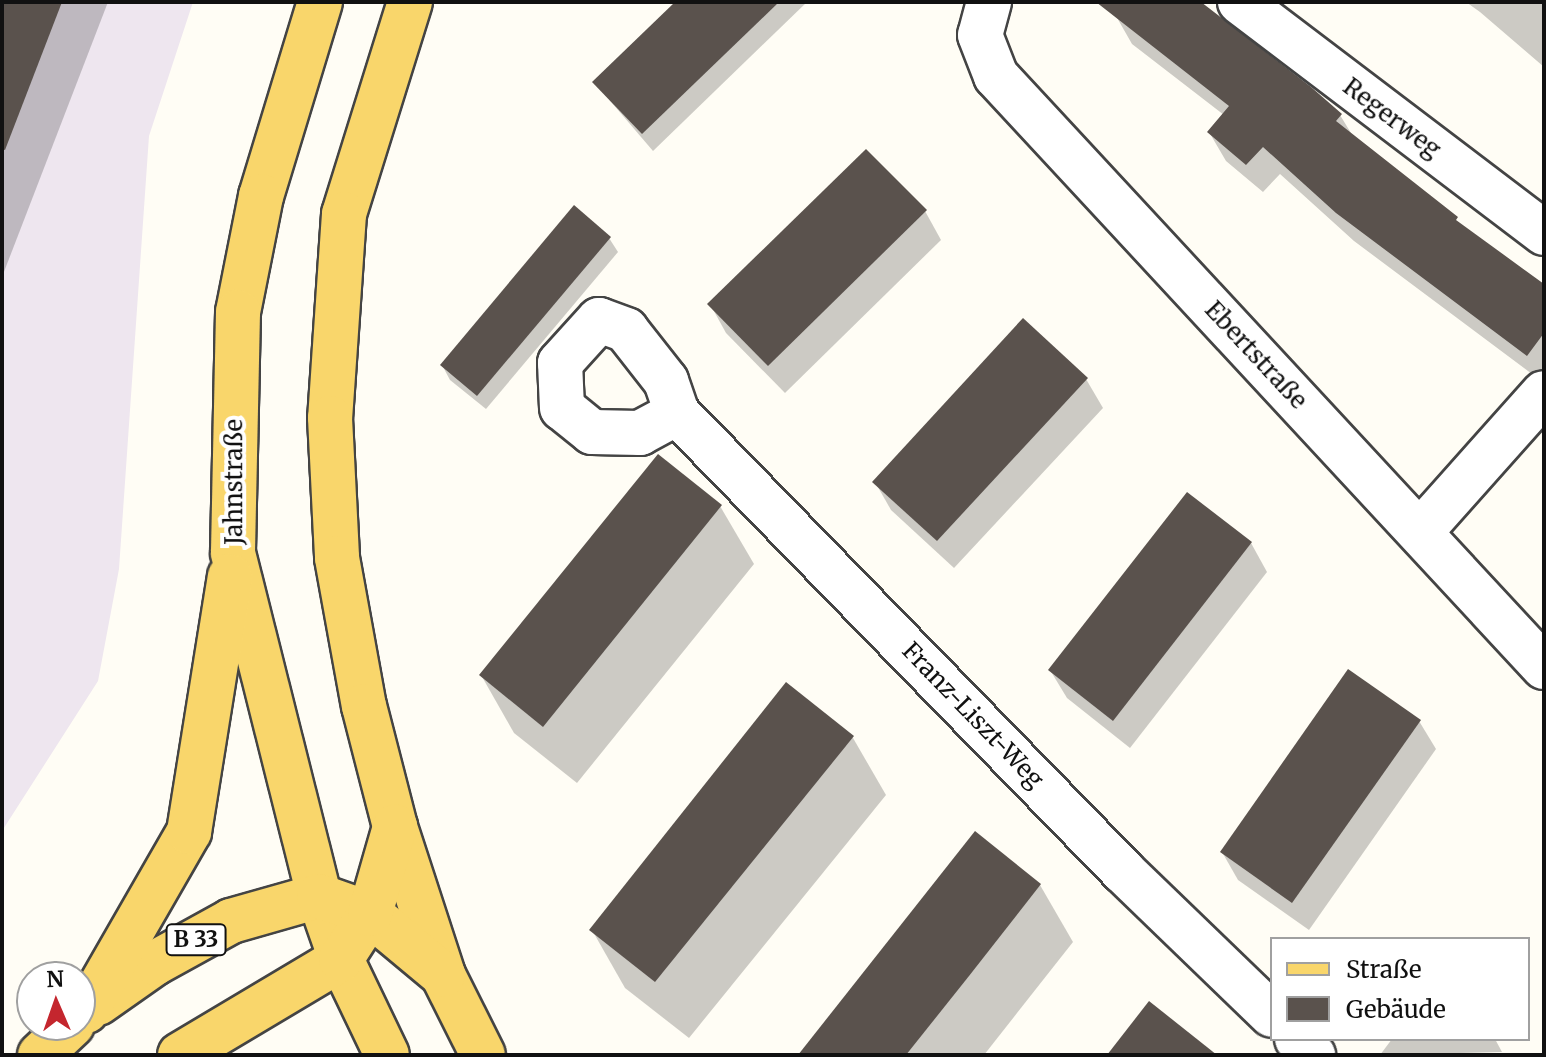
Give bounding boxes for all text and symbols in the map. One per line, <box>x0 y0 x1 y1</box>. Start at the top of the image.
street label: Regerweg <box>1338 72 1446 164</box>
street label: Ebertstraße <box>1199 295 1313 415</box>
street label: Jahnstraße <box>220 419 248 545</box>
street label: Franz-Liszt-Weg <box>896 636 1050 794</box>
road number: B 33 <box>164 922 228 958</box>
legend <box>1270 937 1530 1041</box>
text: Straße <box>1346 954 1421 985</box>
north arrow <box>16 961 96 1041</box>
text: N <box>46 965 64 993</box>
text: Gebäude <box>1346 994 1446 1025</box>

